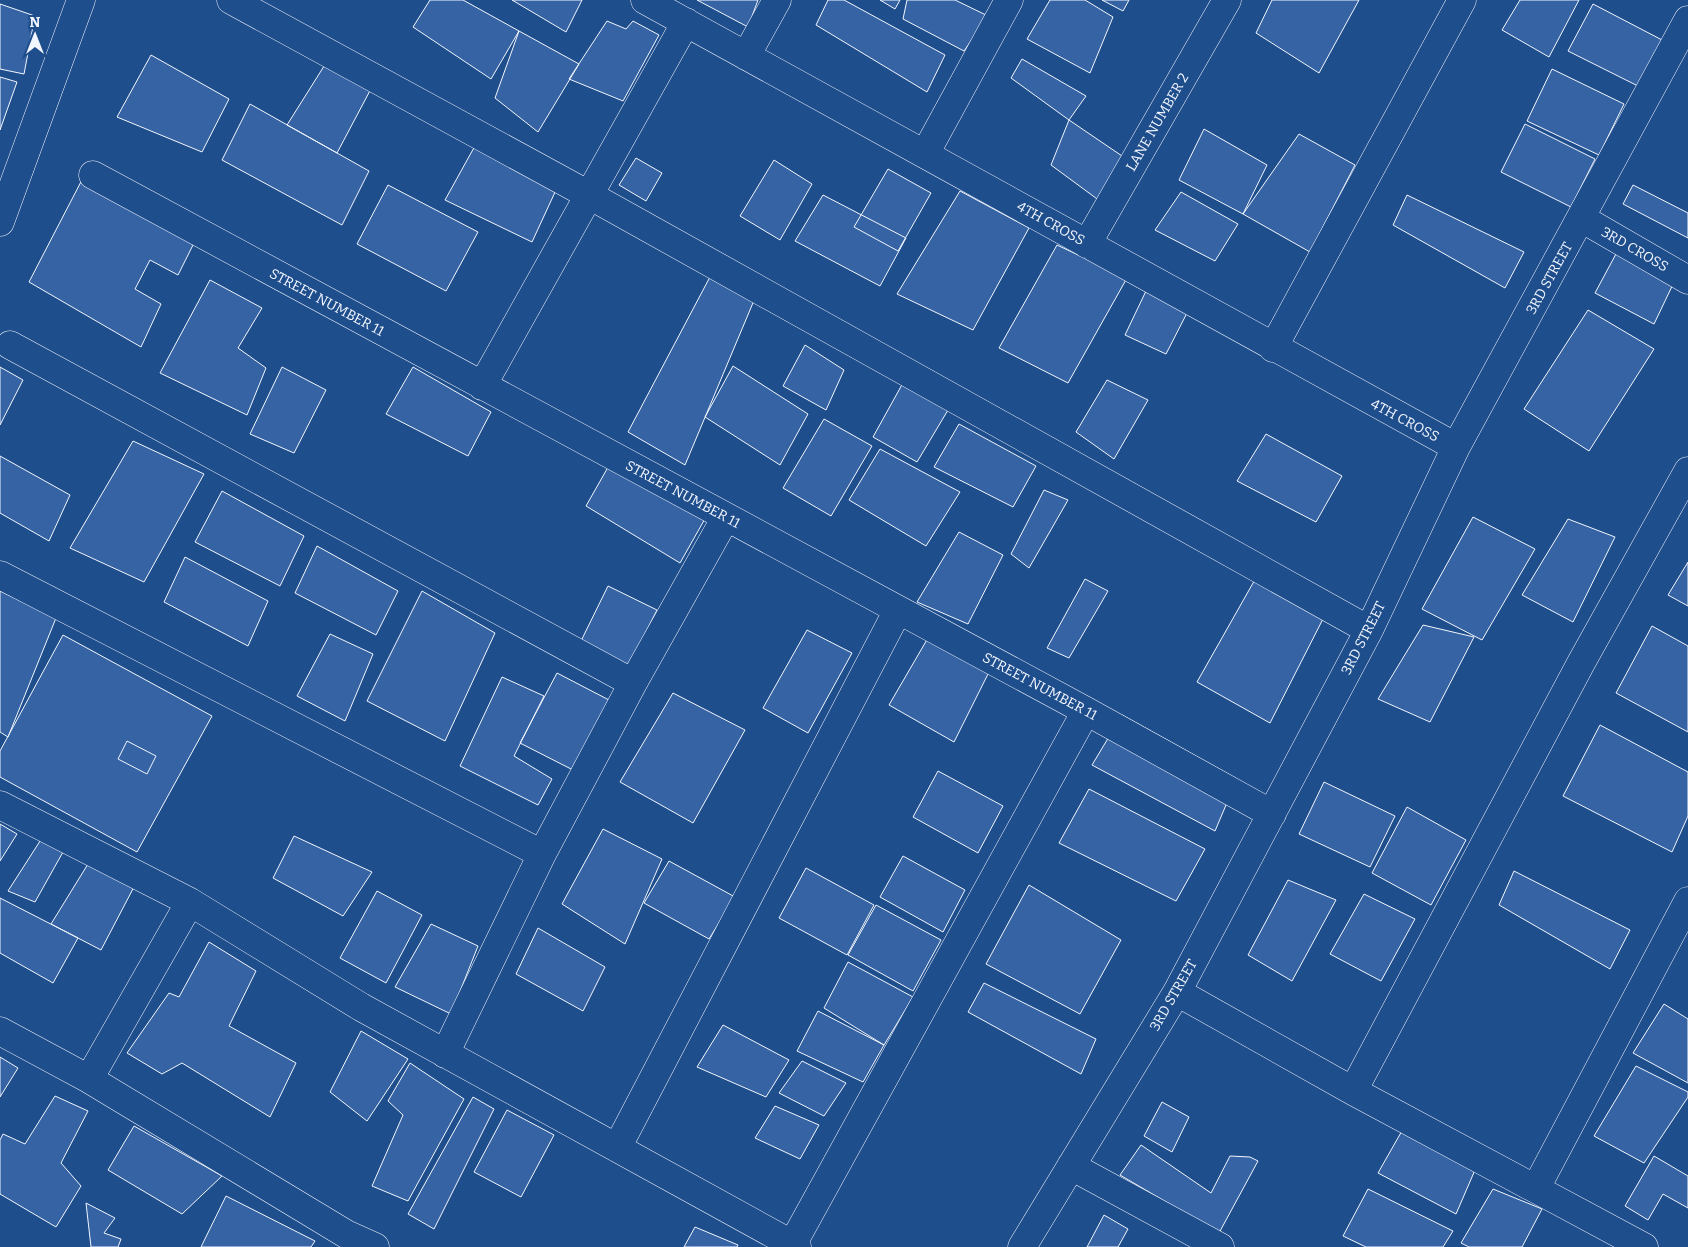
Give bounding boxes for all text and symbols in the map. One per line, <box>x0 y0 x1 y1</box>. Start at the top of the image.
north arrow <box>10 10 60 60</box>
text: N <box>30 14 41 31</box>
street label: LANE NUMBER 2 <box>1122 70 1192 174</box>
street label: 4TH CROSS <box>1014 198 1088 249</box>
street label: 3RD CROSS <box>1598 223 1671 275</box>
street label: 3RD STREET <box>1523 239 1576 317</box>
street label: STREET NUMBER 11 <box>267 265 387 340</box>
street label: 4TH CROSS <box>1368 395 1442 446</box>
street label: STREET NUMBER 11 <box>623 457 743 532</box>
street label: 3RD STREET <box>1338 599 1389 678</box>
street label: STREET NUMBER 11 <box>980 649 1100 724</box>
street label: 3RD STREET <box>1146 956 1201 1034</box>

